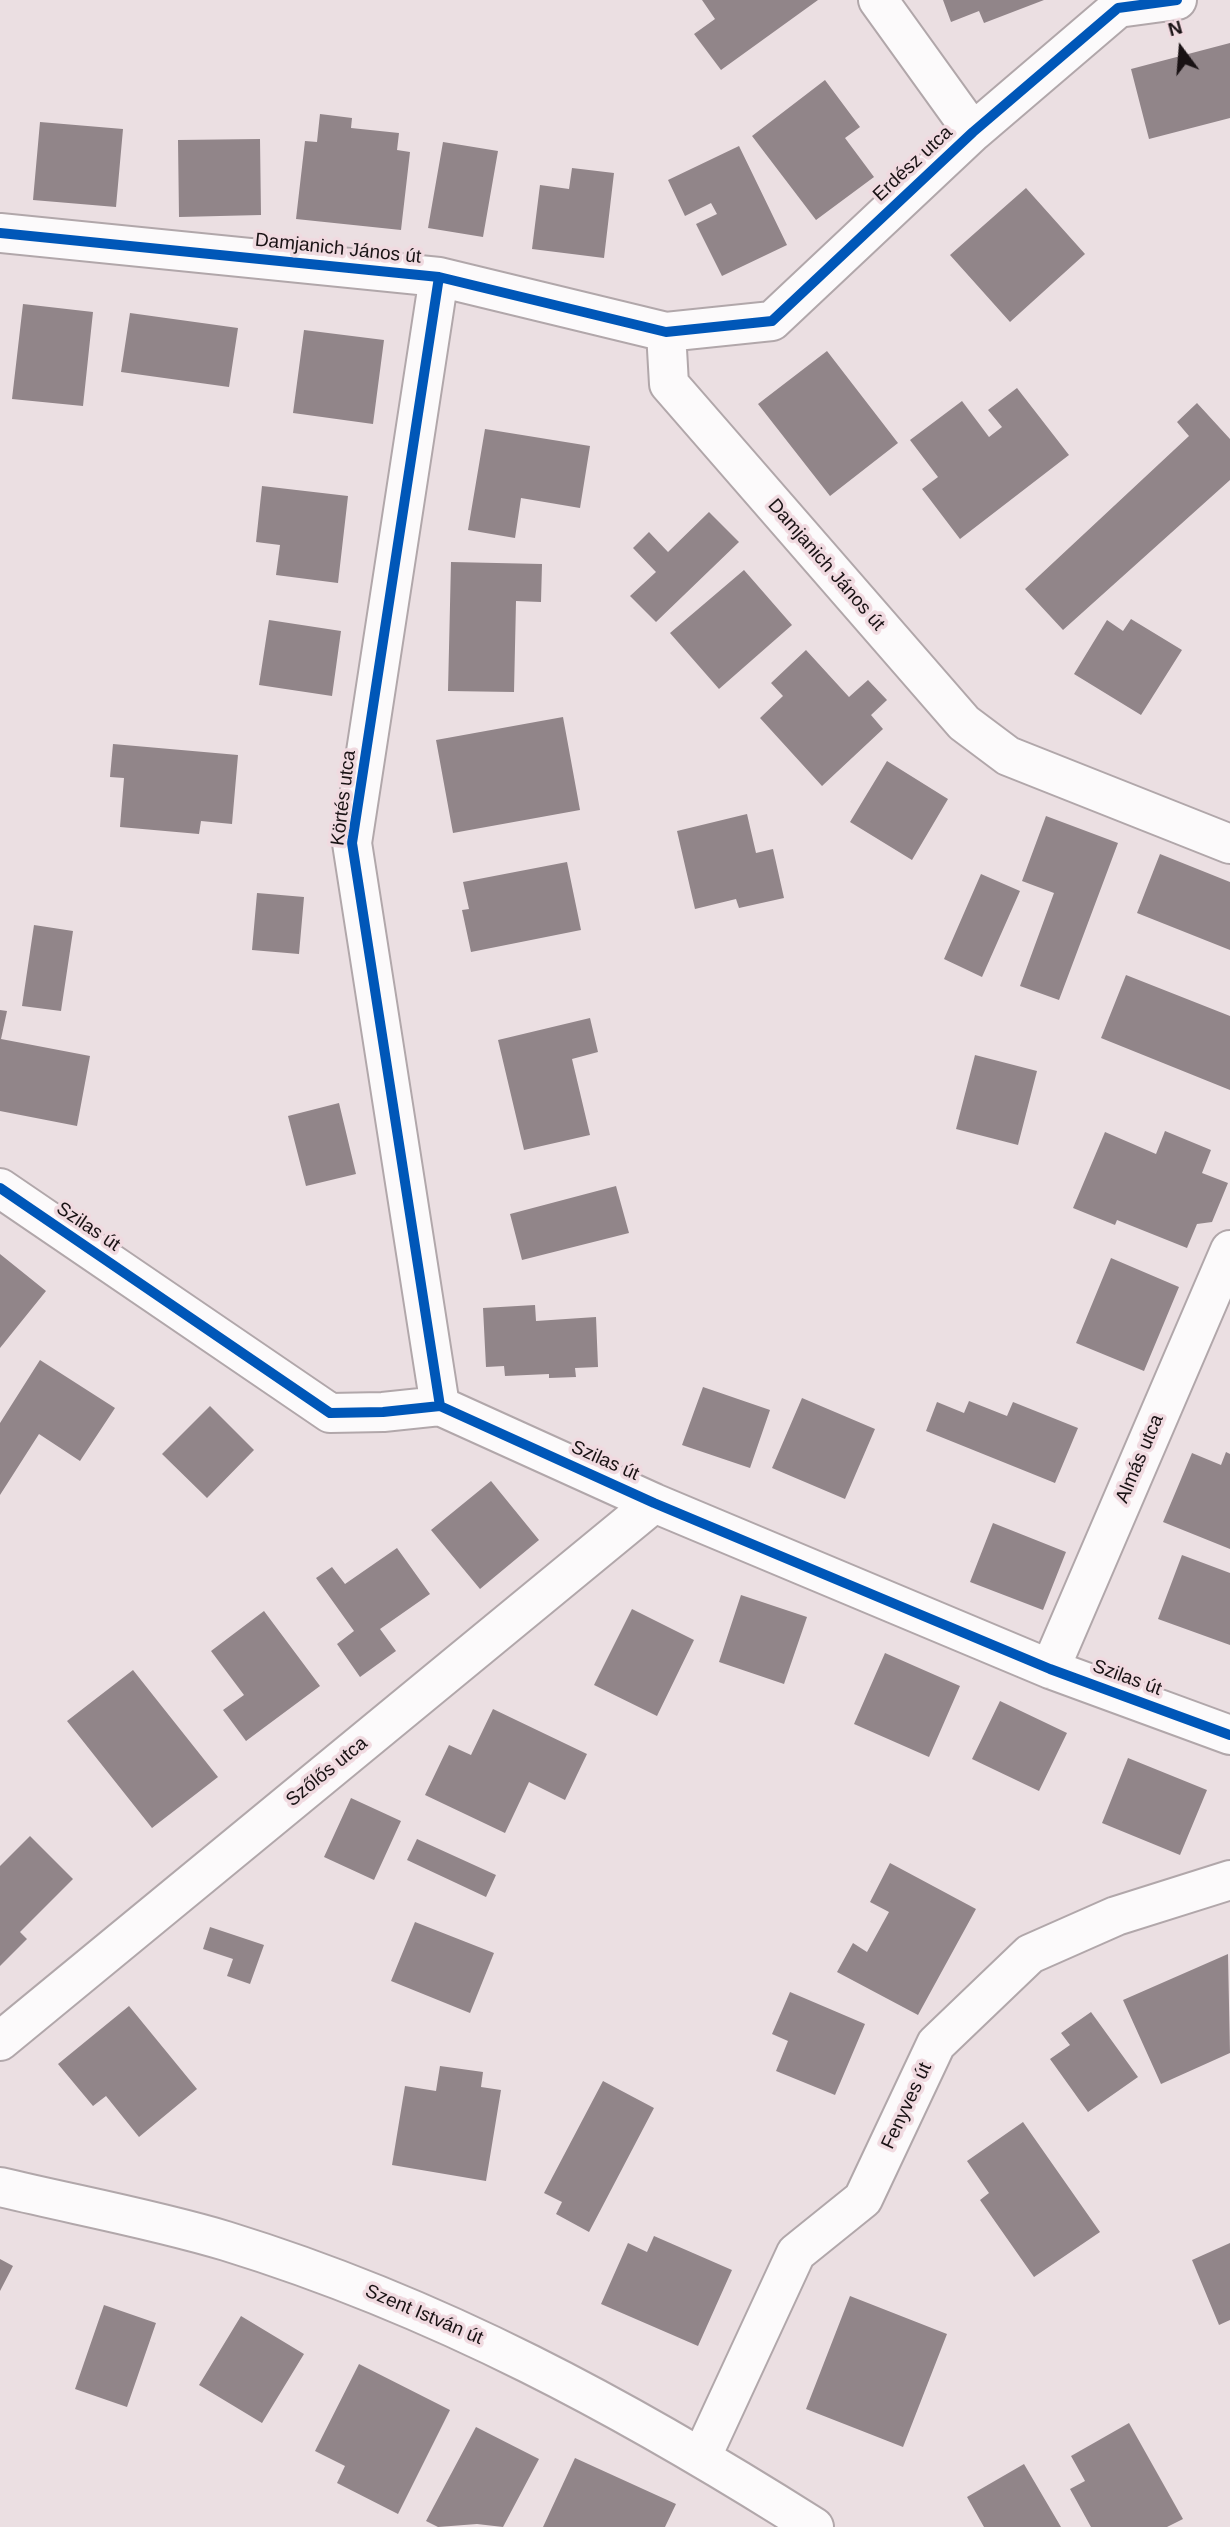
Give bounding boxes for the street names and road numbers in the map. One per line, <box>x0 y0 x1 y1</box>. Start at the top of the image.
street label: Erdész utca <box>869 121 957 207</box>
street label: Damjanich János út <box>254 229 422 269</box>
street label: Damjanich János út <box>763 495 889 635</box>
street label: Körtés utca <box>327 749 361 847</box>
street label: Szilas út <box>52 1197 124 1257</box>
street label: Almás utca <box>1111 1411 1169 1507</box>
street label: Szilas út <box>568 1436 642 1486</box>
street label: Szilas út <box>1089 1655 1165 1701</box>
street label: Szőlős utca <box>282 1732 372 1812</box>
street label: Fenyves út <box>877 2059 937 2153</box>
street label: Szent István út <box>362 2280 486 2350</box>

